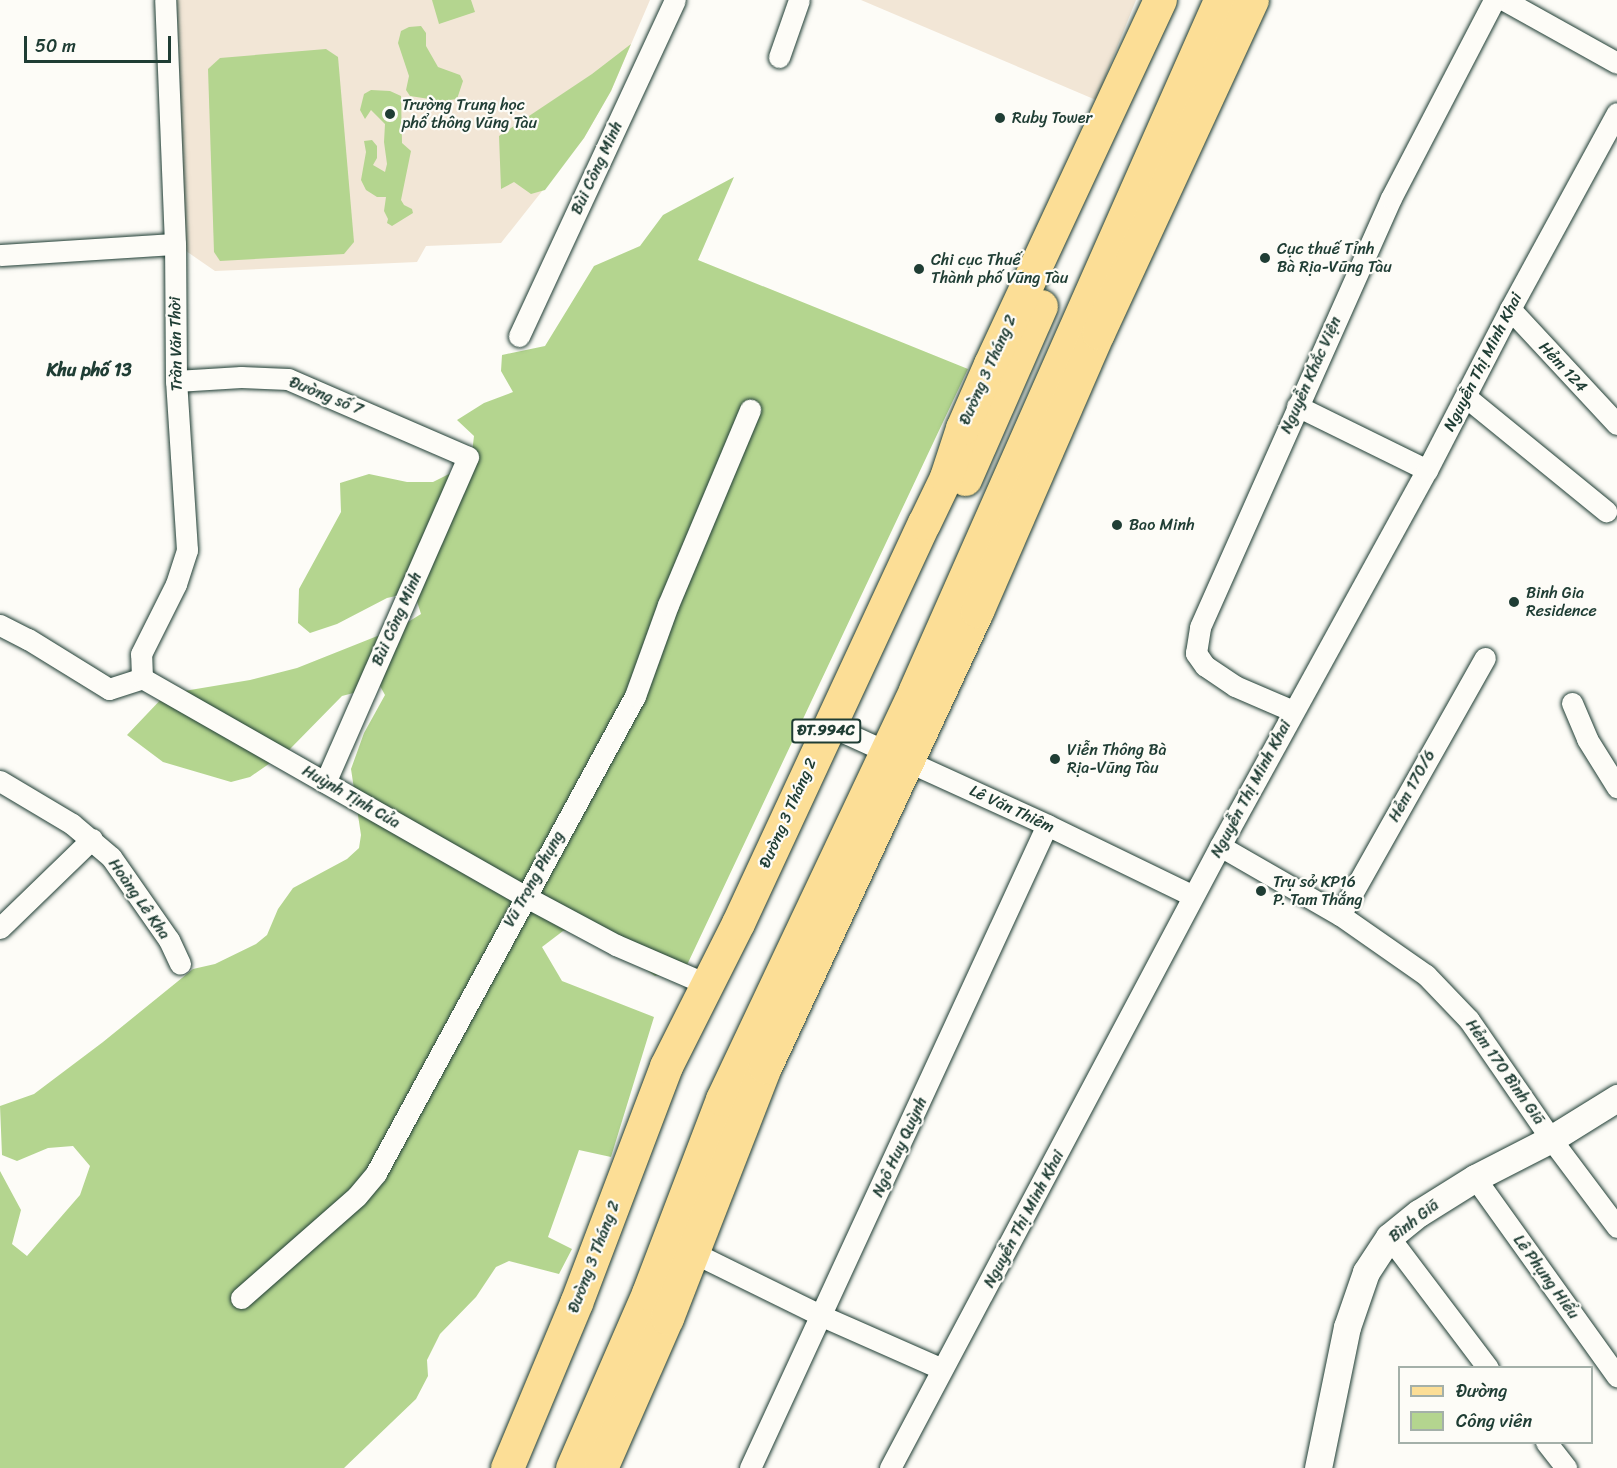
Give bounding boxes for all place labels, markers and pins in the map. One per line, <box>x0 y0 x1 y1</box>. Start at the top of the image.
place label: Trường Trung học phổ thông Vũng Tàu <box>402 95 538 133</box>
marker: Trường Trung học phổ thông Vũng Tàu <box>383 107 397 121</box>
place label: Ruby Tower <box>1012 108 1093 128</box>
marker: Ruby Tower <box>993 111 1007 125</box>
place label: Cục thuế Tỉnh Bà Rịa-Vũng Tàu <box>1277 239 1392 277</box>
place label: Chi cục Thuế Thành phố Vũng Tàu <box>931 250 1069 288</box>
marker: Cục thuế Tỉnh Bà Rịa-Vũng Tàu <box>1258 251 1272 265</box>
marker: Chi cục Thuế Thành phố Vũng Tàu <box>912 262 926 276</box>
place label: Bao Minh <box>1129 515 1194 535</box>
marker: Bao Minh <box>1110 518 1124 532</box>
place label: Binh Gia Residence <box>1526 583 1597 621</box>
marker: Binh Gia Residence <box>1507 595 1521 609</box>
place label: Viễn Thông Bà Rịa-Vũng Tàu <box>1067 740 1166 778</box>
marker: Viễn Thông Bà Rịa-Vũng Tàu <box>1048 752 1062 766</box>
place label: Trụ sở KP16 P. Tam Thắng <box>1273 872 1364 910</box>
marker: Trụ sở KP16 P. Tam Thắng <box>1254 884 1268 898</box>

